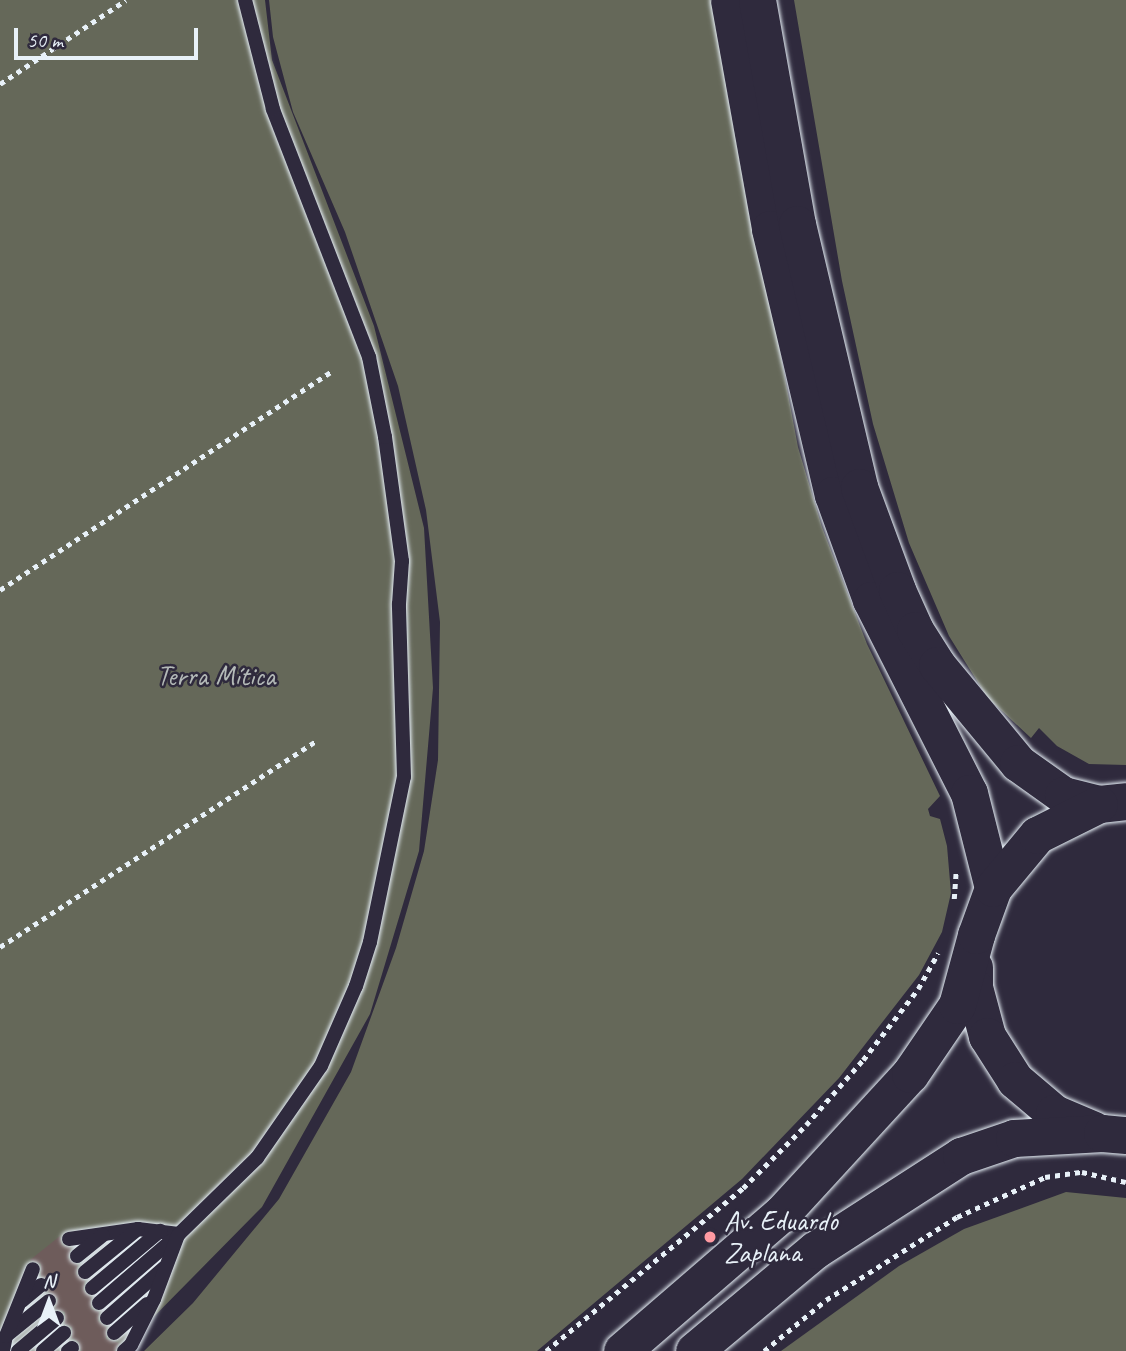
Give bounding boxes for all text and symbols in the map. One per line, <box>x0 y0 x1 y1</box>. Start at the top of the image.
scale bar <box>18 14 201 58</box>
text: 50 m <box>27 27 63 53</box>
park label: Terra Mítica <box>157 659 275 693</box>
place label: Av. Eduardo Zaplana <box>724 1204 838 1270</box>
marker: Av. Eduardo Zaplana <box>702 1229 718 1245</box>
north arrow <box>14 1267 84 1337</box>
text: N <box>43 1269 55 1293</box>

